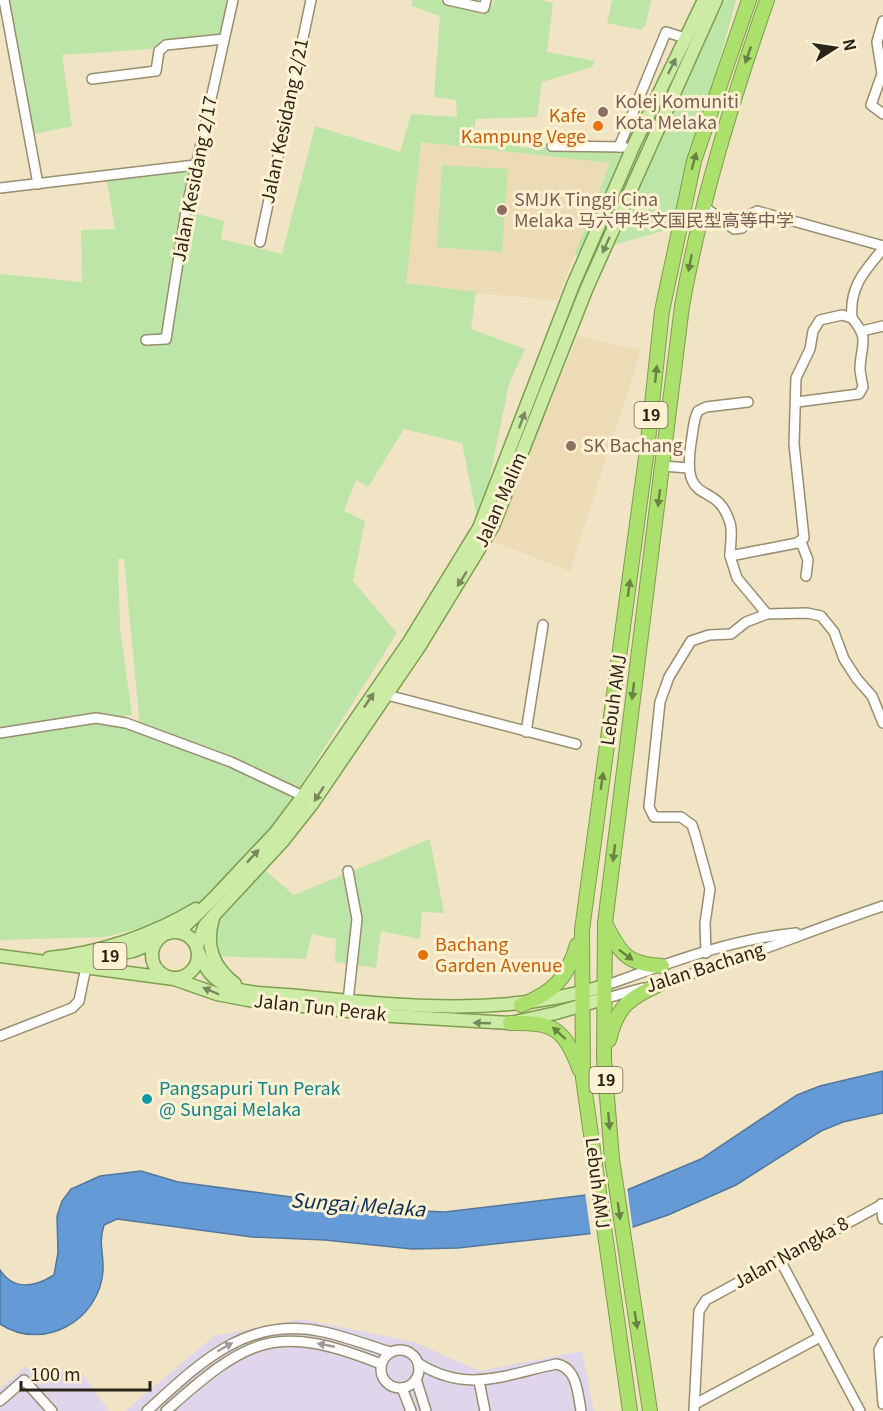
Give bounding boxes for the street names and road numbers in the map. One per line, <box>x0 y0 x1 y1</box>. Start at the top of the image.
street label: Jalan Kesidang 2/21 <box>253 36 313 206</box>
street label: Jalan Kesidang 2/17 <box>164 94 222 264</box>
road number: 19 <box>634 402 668 428</box>
street label: Jalan Malim <box>467 448 532 551</box>
street label: Lebuh AMJ <box>593 653 631 747</box>
street label: Jalan Bachang <box>642 935 767 998</box>
road number: 19 <box>94 943 126 969</box>
street label: Jalan Tun Perak <box>253 986 388 1026</box>
road number: 19 <box>590 1067 622 1093</box>
street label: Lebuh AMJ <box>580 1136 617 1230</box>
street label: Jalan Nangka 8 <box>728 1209 852 1294</box>

